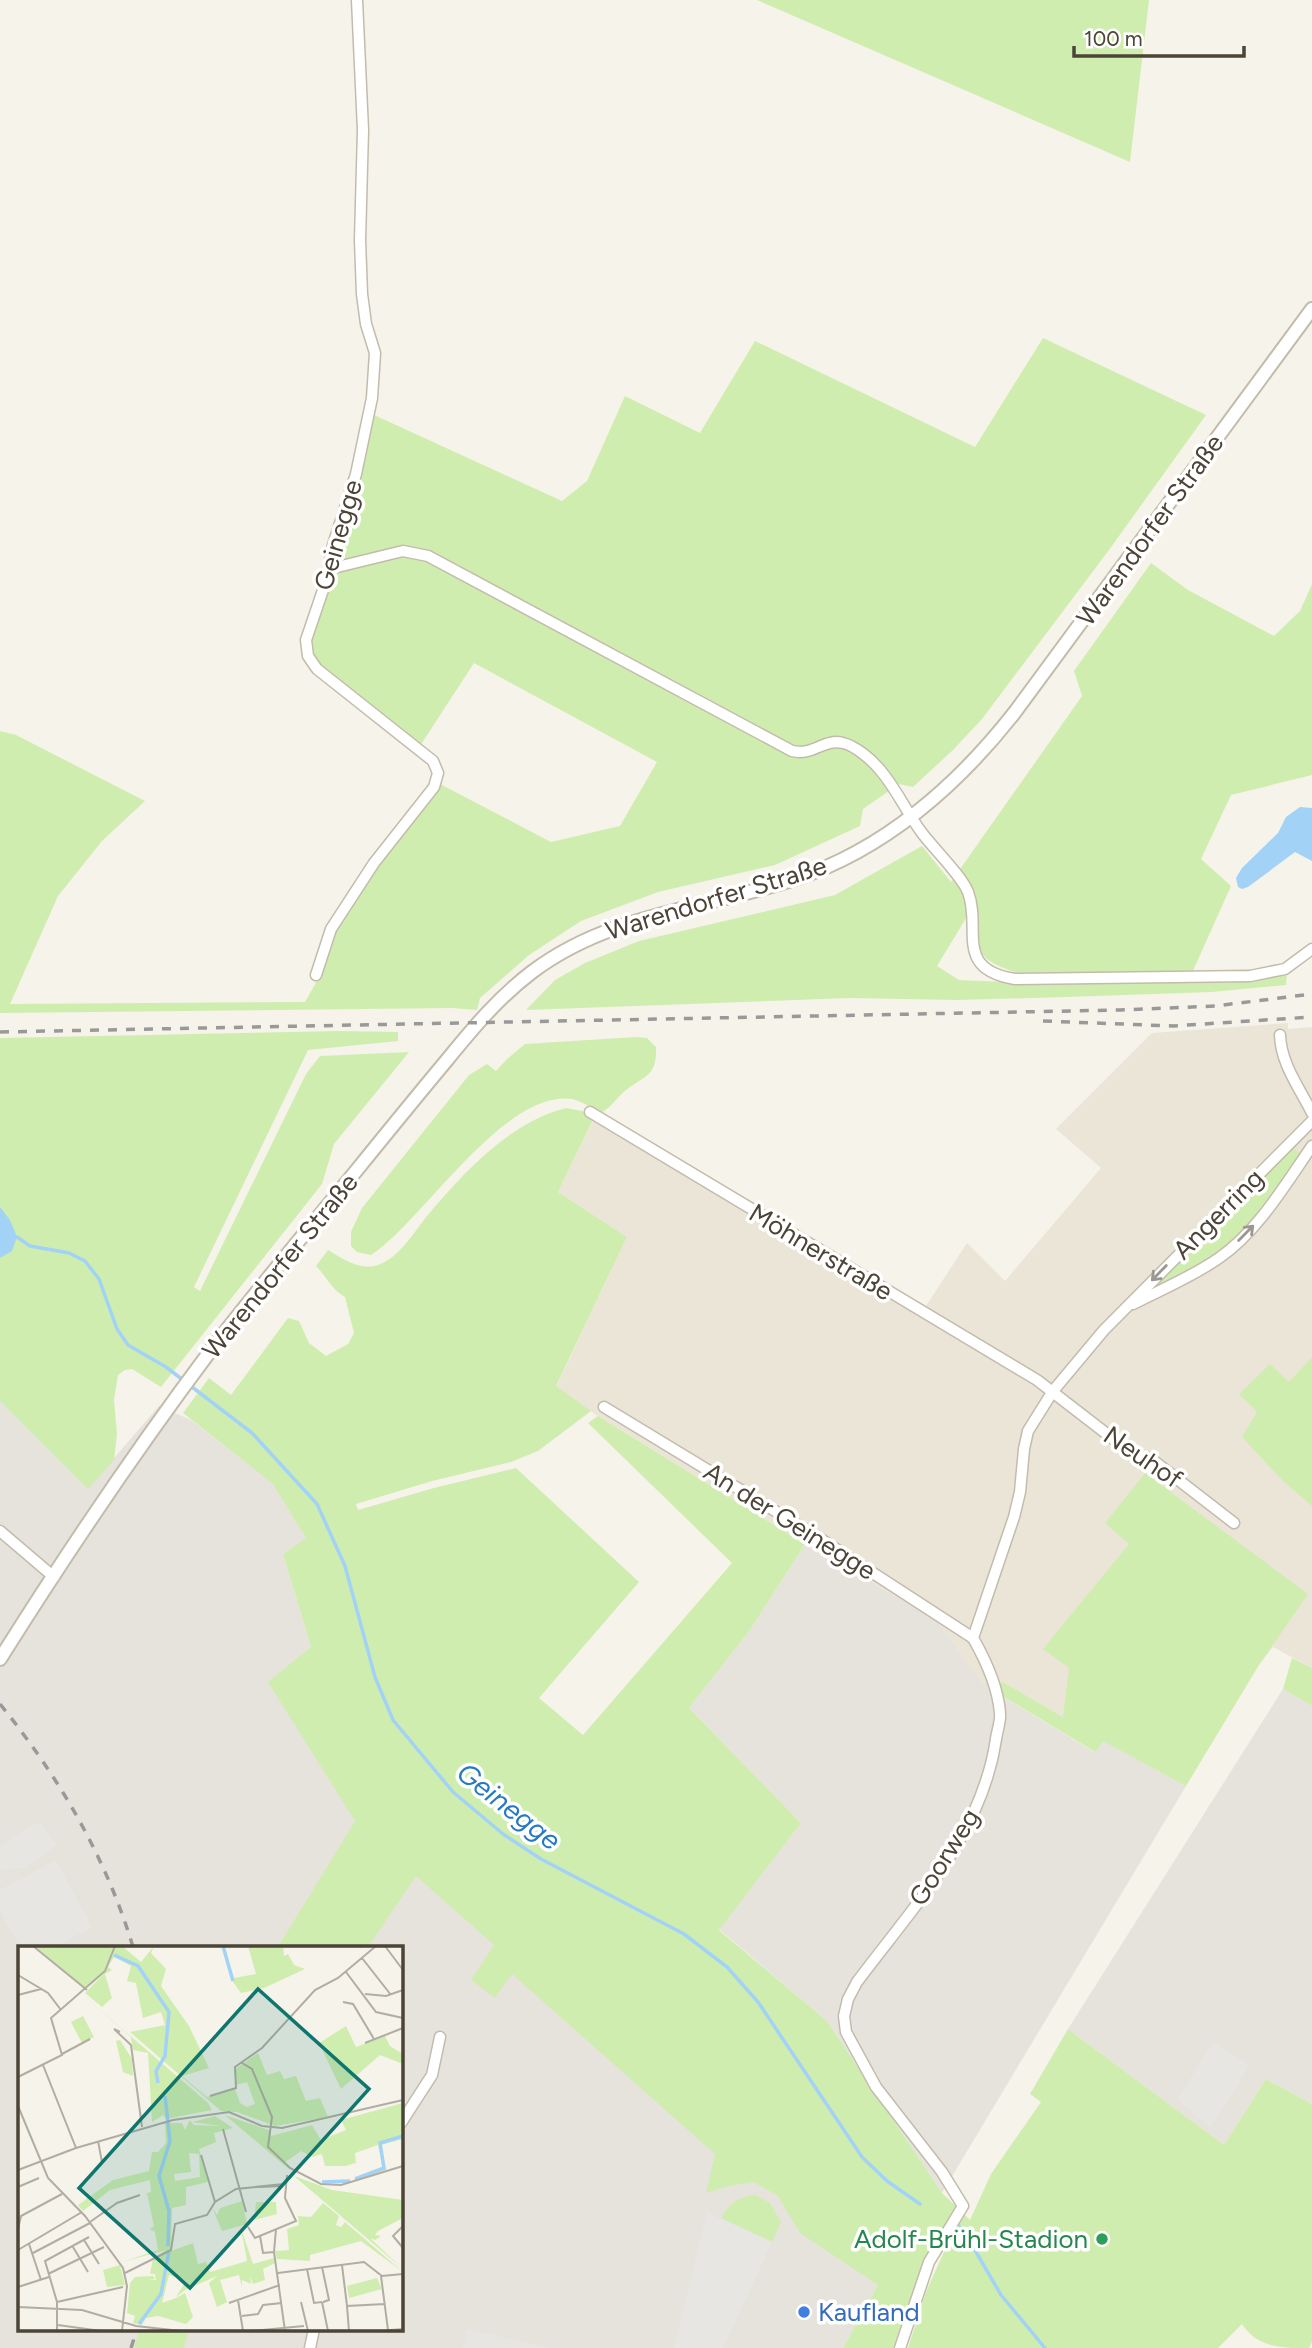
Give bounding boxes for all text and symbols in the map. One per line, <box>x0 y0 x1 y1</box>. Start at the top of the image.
scale bar <box>1074 14 1244 58</box>
text: 100 m <box>1084 26 1143 51</box>
street label: Warendorfer Straße <box>1070 428 1230 632</box>
street label: Geinegge <box>307 476 369 594</box>
street label: Warendorfer Straße <box>602 849 830 947</box>
street label: Angerring <box>1166 1162 1270 1266</box>
street label: Warendorfer Straße <box>195 1167 365 1365</box>
street label: Möhnerstraße <box>743 1197 899 1307</box>
one-way arrow <box>1237 1225 1254 1242</box>
one-way arrow <box>1151 1264 1168 1281</box>
street label: Neuhof <box>1098 1419 1189 1495</box>
street label: An der Geinegge <box>698 1455 882 1587</box>
water label: Geinegge <box>450 1755 568 1857</box>
street label: Goorweg <box>902 1803 986 1911</box>
inset map <box>18 1946 402 2330</box>
place label: Adolf-Brühl-Stadion <box>854 2223 1088 2255</box>
marker: Adolf-Brühl-Stadion <box>1094 2231 1110 2247</box>
place label: Kaufland <box>818 2296 920 2328</box>
marker: Kaufland <box>796 2304 812 2320</box>

